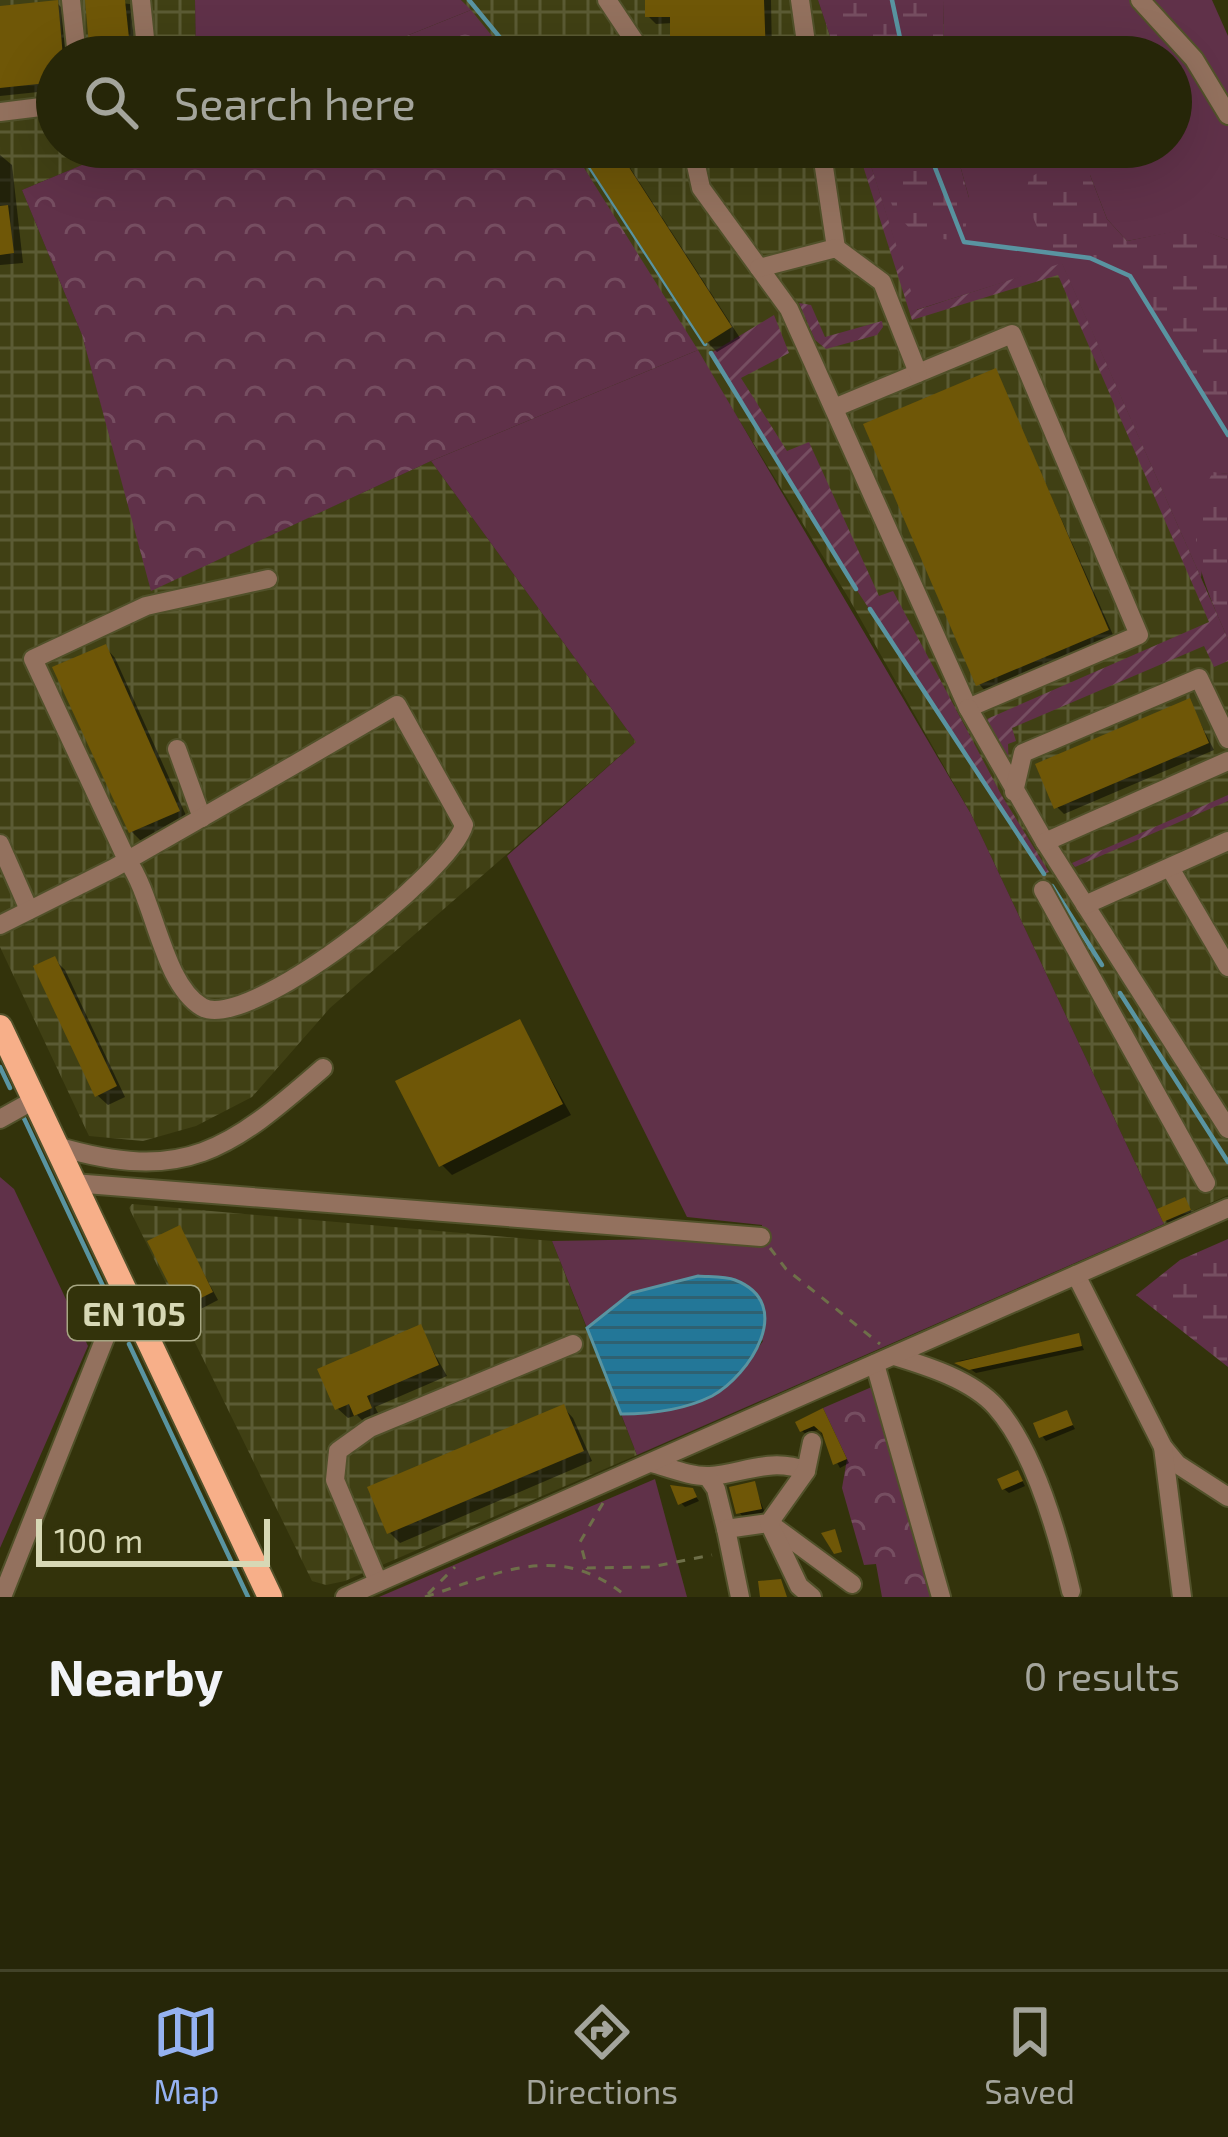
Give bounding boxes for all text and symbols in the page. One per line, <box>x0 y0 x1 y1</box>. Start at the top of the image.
search box <box>36 36 1192 168</box>
icon: search <box>78 69 144 135</box>
text: Search here <box>174 75 416 129</box>
road number: EN 105 <box>68 1286 200 1340</box>
scale bar <box>36 1513 270 1566</box>
text: 100 m <box>54 1520 143 1560</box>
text: Nearby <box>48 1645 223 1706</box>
text: 0 results <box>1024 1652 1180 1699</box>
tab: Map <box>153 1999 219 2111</box>
tab: Directions <box>526 1999 678 2111</box>
tab: Saved <box>984 1999 1075 2111</box>

